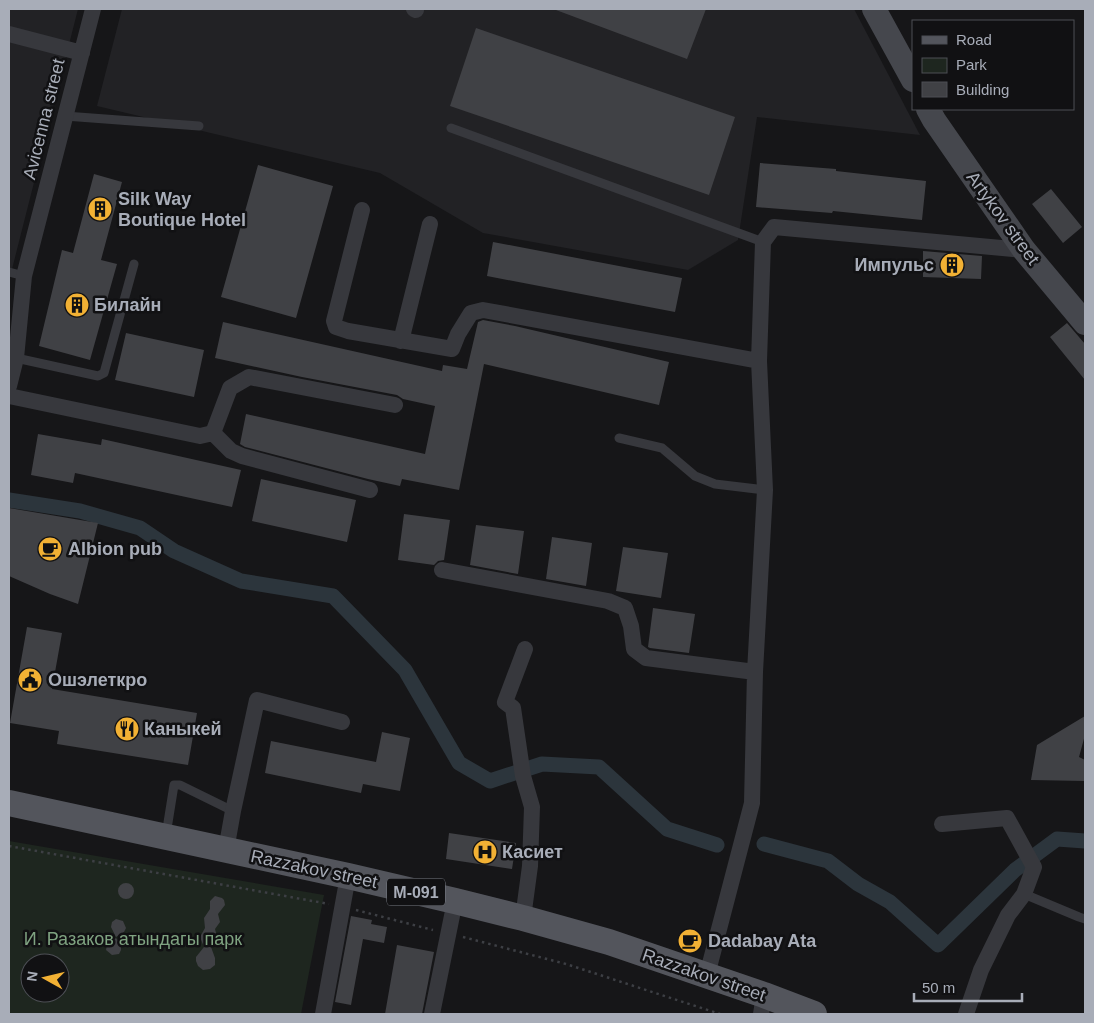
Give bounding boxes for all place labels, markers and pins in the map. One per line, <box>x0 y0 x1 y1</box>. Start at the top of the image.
place label: Silk Way Boutique Hotel <box>118 189 246 230</box>
building icon: Silk Way Boutique Hotel <box>87 196 113 222</box>
building icon: Импульс <box>939 252 965 278</box>
place label: Импульс <box>855 255 934 275</box>
building icon: Билайн <box>64 292 90 318</box>
place label: Билайн <box>94 295 161 315</box>
cafe icon: Albion pub <box>37 536 63 562</box>
place label: Albion pub <box>68 539 162 559</box>
public building icon: Ошэлеткро <box>17 667 43 693</box>
place label: Ошэлеткро <box>48 670 147 690</box>
restaurant icon: Каныкей <box>114 716 140 742</box>
place label: Каныкей <box>144 719 222 739</box>
hospital icon: Касиет <box>472 839 498 865</box>
place label: Касиет <box>502 842 563 862</box>
cafe icon: Dadabay Ata <box>677 928 703 954</box>
place label: Dadabay Ata <box>708 931 817 951</box>

